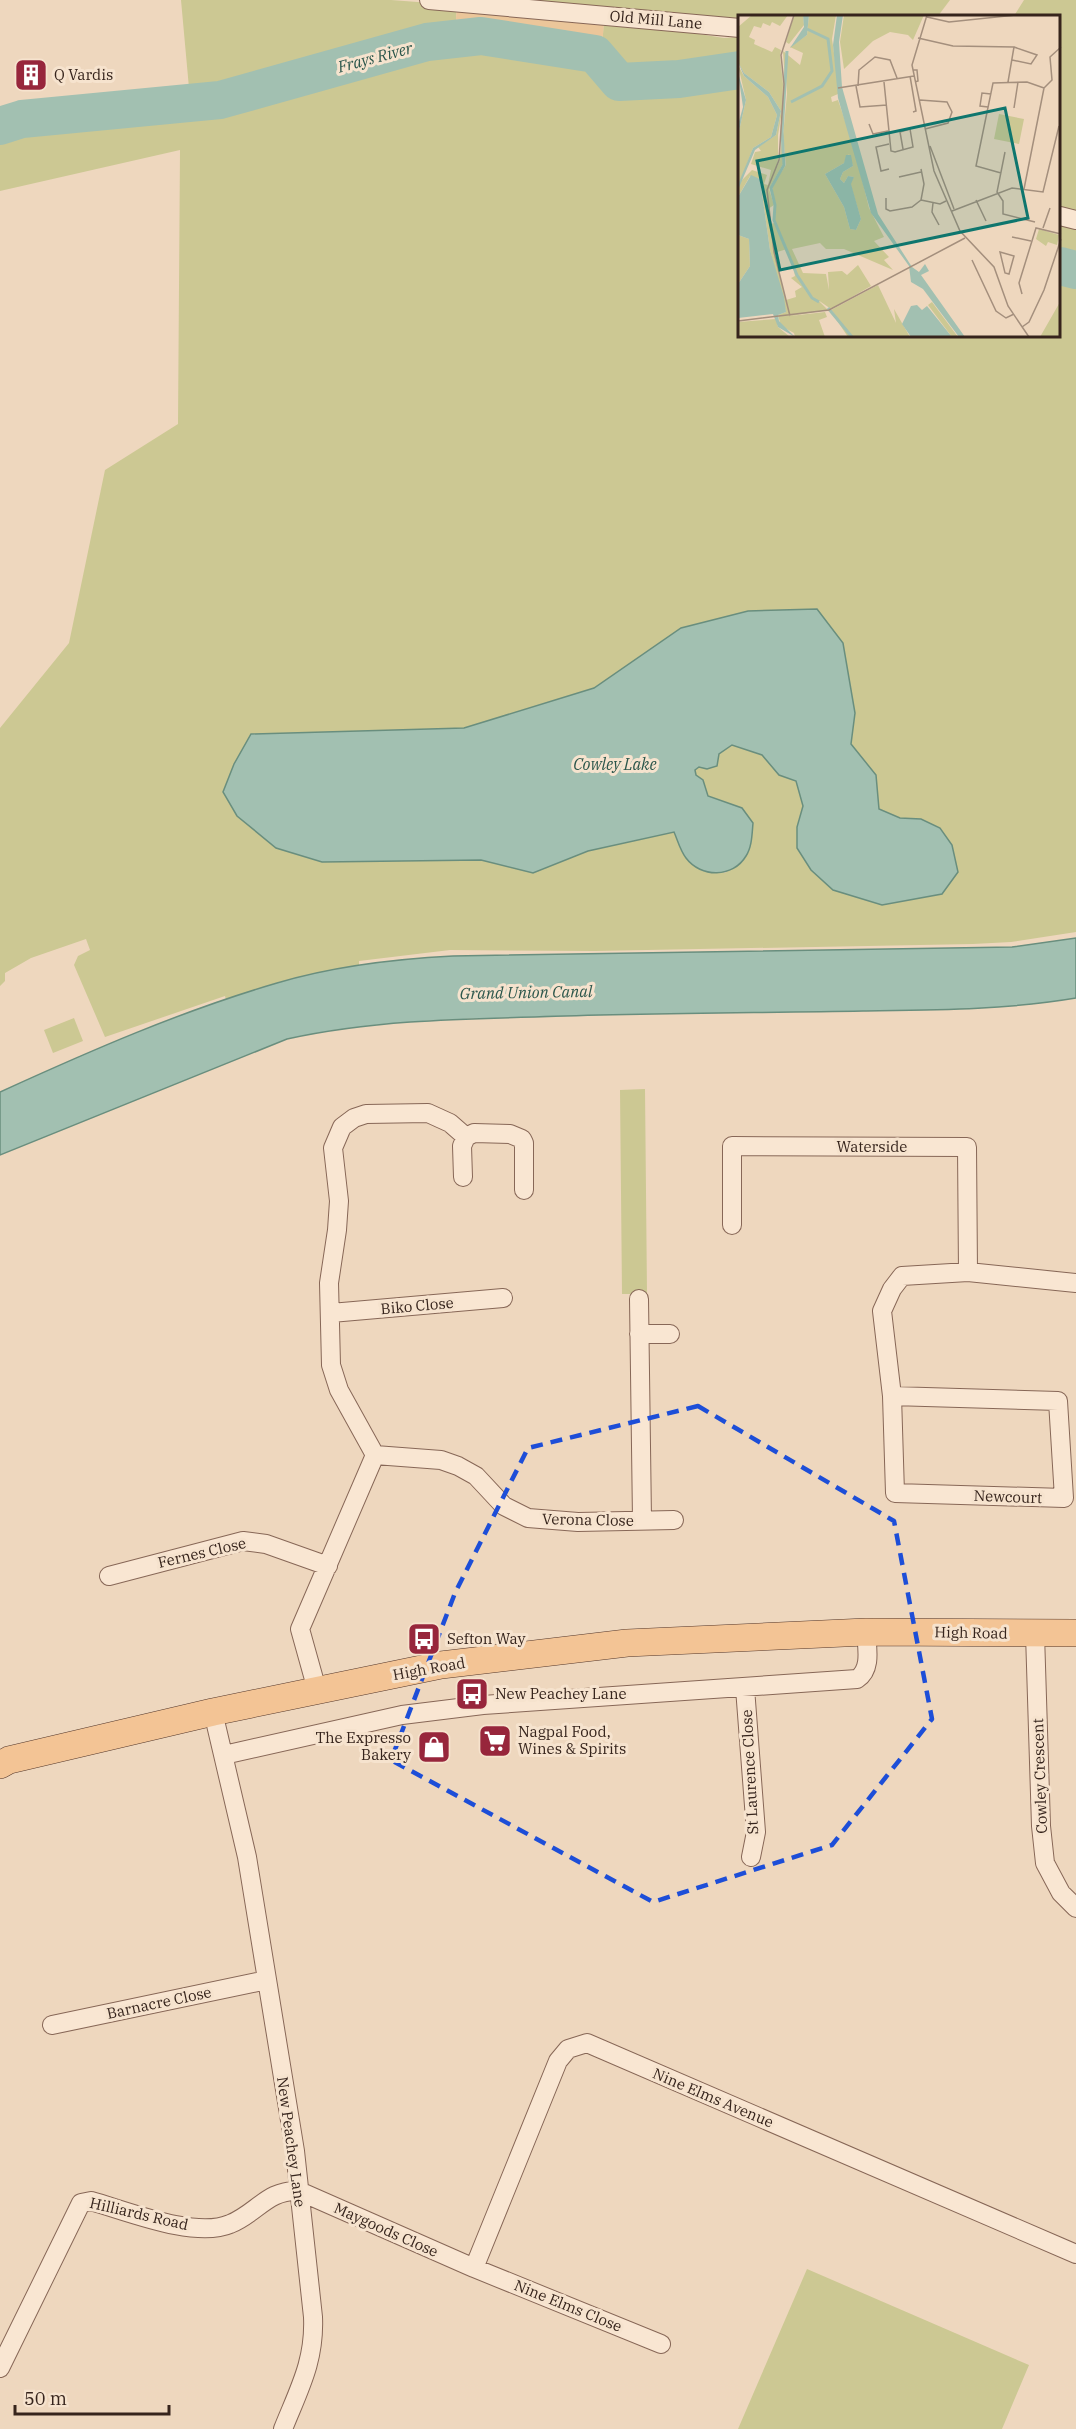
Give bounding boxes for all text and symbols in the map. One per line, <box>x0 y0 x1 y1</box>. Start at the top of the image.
street label: Old Mill Lane <box>609 6 703 33</box>
inset map <box>738 15 1061 338</box>
water label: Frays River <box>334 37 416 77</box>
building icon: Q Vardis <box>13 57 49 93</box>
place label: Q Vardis <box>54 65 113 84</box>
water label: Cowley Lake <box>573 754 657 774</box>
water label: Grand Union Canal <box>459 981 593 1003</box>
street label: Waterside <box>837 1137 907 1156</box>
street label: Biko Close <box>380 1293 454 1318</box>
street label: Newcourt <box>973 1486 1043 1507</box>
street label: Verona Close <box>542 1509 634 1530</box>
street label: Fernes Close <box>156 1533 248 1572</box>
bus stop icon: Sefton Way <box>406 1621 442 1657</box>
street label: High Road <box>934 1622 1008 1643</box>
place label: Sefton Way <box>447 1629 525 1648</box>
street label: High Road <box>391 1653 467 1684</box>
bus stop icon: New Peachey Lane <box>454 1676 490 1712</box>
place label: New Peachey Lane <box>495 1684 627 1703</box>
street label: St Laurence Close <box>737 1709 762 1835</box>
street label: Cowley Crescent <box>1028 1718 1051 1834</box>
place label: Nagpal Food, Wines & Spirits <box>518 1722 626 1758</box>
supermarket icon: Nagpal Food, Wines & Spirits <box>477 1723 513 1759</box>
place label: The Expresso Bakery <box>315 1728 411 1764</box>
shop icon: The Expresso Bakery <box>416 1729 452 1765</box>
street label: Barnacre Close <box>105 1982 213 2023</box>
street label: Nine Elms Avenue <box>650 2064 776 2132</box>
street label: New Peachey Lane <box>273 2075 310 2208</box>
street label: Hilliards Road <box>88 2193 190 2234</box>
street label: Maygoods Close <box>331 2198 441 2261</box>
street label: Nine Elms Close <box>511 2275 625 2336</box>
scale bar <box>15 2378 170 2416</box>
text: 50 m <box>24 2387 67 2410</box>

